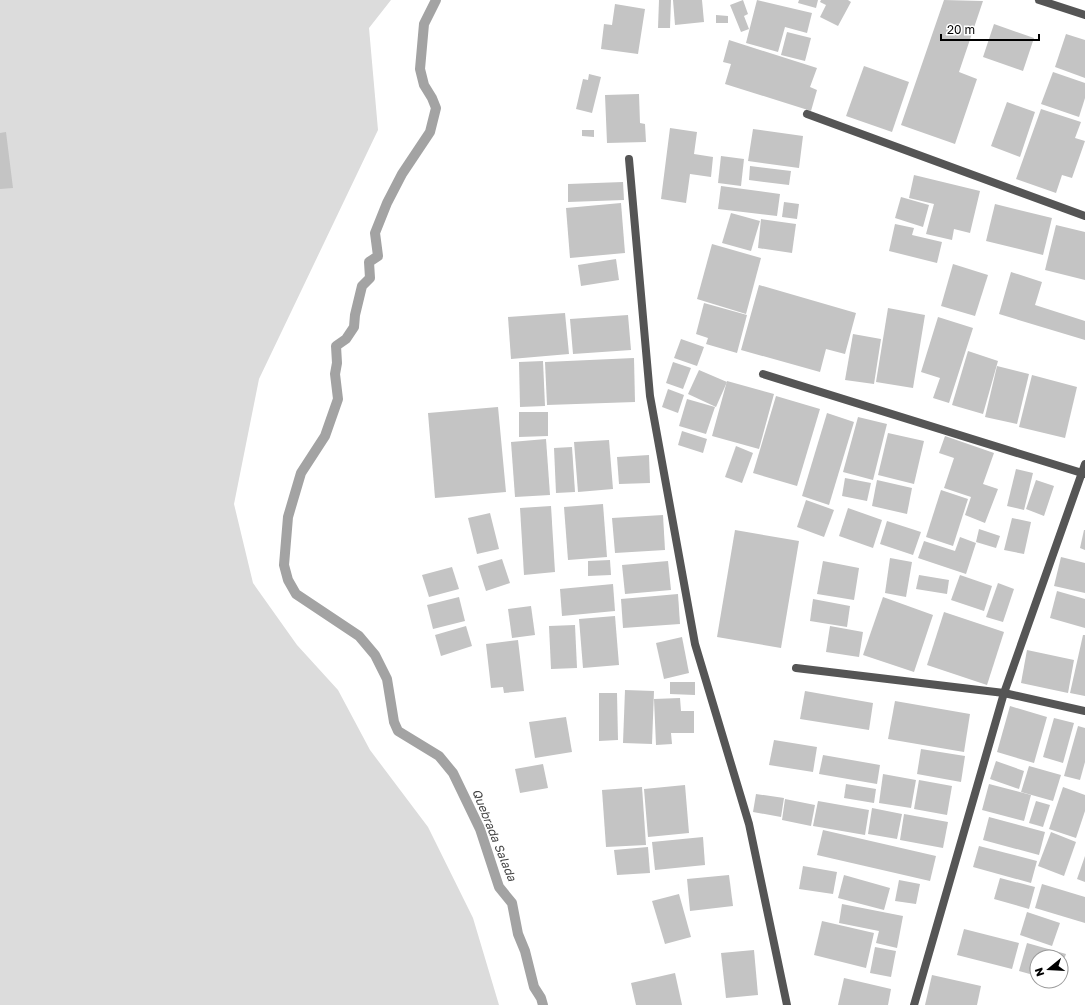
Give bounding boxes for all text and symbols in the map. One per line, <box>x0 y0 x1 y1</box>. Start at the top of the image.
scale bar <box>941 16 1039 42</box>
text: 20 m <box>947 22 975 37</box>
water label: Quebrada Salada <box>469 786 520 884</box>
north arrow <box>1029 949 1069 989</box>
text: N <box>1032 966 1046 978</box>

